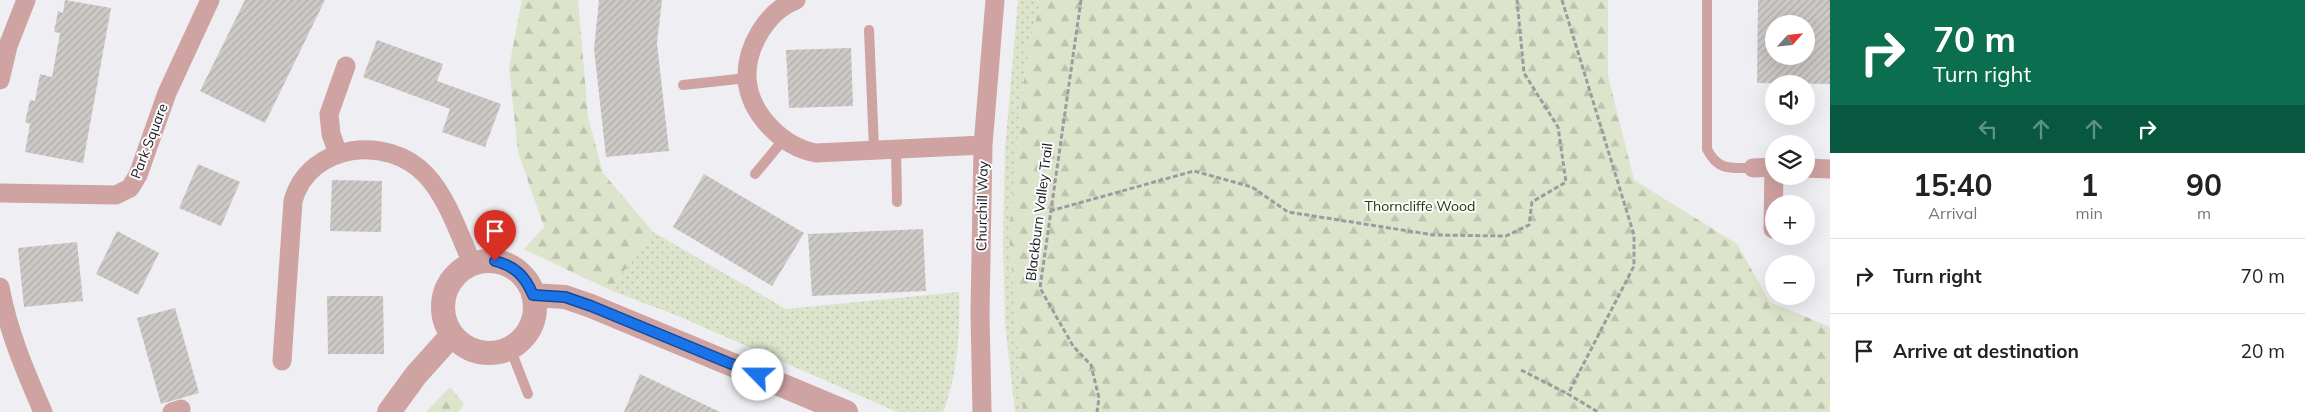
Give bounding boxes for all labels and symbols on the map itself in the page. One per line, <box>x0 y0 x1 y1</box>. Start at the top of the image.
north arrow <box>1765 15 1815 65</box>
street label: Park Square <box>126 101 172 181</box>
street label: Blackburn Valley Trail <box>1022 142 1056 282</box>
street label: Churchill Way <box>972 160 992 251</box>
park label: Thorncliffe Wood <box>1365 197 1475 215</box>
pin <box>474 210 516 261</box>
position arrow <box>731 348 783 400</box>

